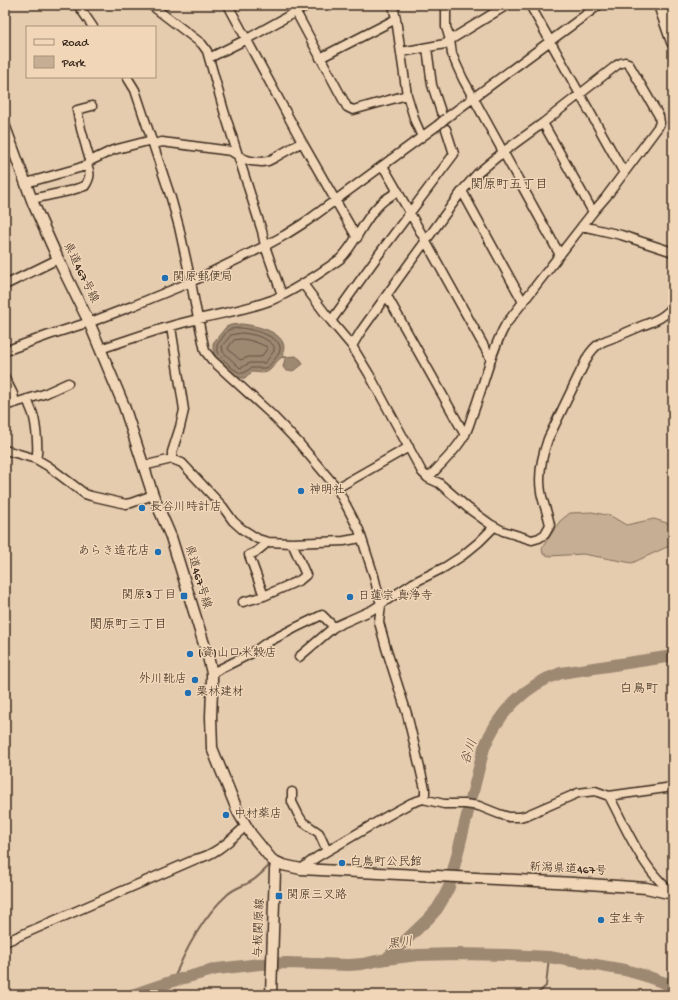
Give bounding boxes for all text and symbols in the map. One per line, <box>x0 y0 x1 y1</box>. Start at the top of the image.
legend <box>26 26 156 78</box>
text: Road <box>62 37 89 51</box>
text: Park <box>61 57 87 71</box>
district label: 関原町五丁目 <box>470 177 548 193</box>
street label: 県道467号線 <box>59 240 102 306</box>
place label: 関原郵便局 <box>173 270 233 285</box>
marker: 関原郵便局 <box>160 273 170 283</box>
place label: 神明社 <box>309 483 345 498</box>
marker: 神明社 <box>296 486 306 496</box>
place label: 長谷川時計店 <box>150 500 222 515</box>
marker: 長谷川時計店 <box>137 503 147 513</box>
street label: 県道467号線 <box>181 543 214 611</box>
place label: あらき造花店 <box>78 544 150 559</box>
marker: あらき造花店 <box>153 547 163 557</box>
place label: 関原3丁目 <box>122 588 176 603</box>
place label: 日蓮宗 真浄寺 <box>358 589 433 604</box>
marker: 関原3丁目 <box>179 591 189 601</box>
marker: 日蓮宗 真浄寺 <box>345 592 355 602</box>
district label: 関原町三丁目 <box>89 617 167 633</box>
place label: (資)山口米穀店 <box>198 645 277 661</box>
marker: (資)山口米穀店 <box>185 649 195 659</box>
place label: 外川靴店 <box>139 672 187 687</box>
marker: 外川靴店 <box>190 675 200 685</box>
district label: 白鳥町 <box>619 682 659 697</box>
place label: 栗林建材 <box>196 685 244 700</box>
marker: 栗林建材 <box>183 688 193 698</box>
water label: 谷川 <box>459 737 481 767</box>
place label: 中村薬店 <box>234 807 282 822</box>
marker: 中村薬店 <box>221 810 231 820</box>
place label: 白鳥町公民館 <box>350 855 422 870</box>
marker: 白鳥町公民館 <box>337 858 347 868</box>
street label: 新潟県道467号 <box>529 860 607 879</box>
place label: 関原三叉路 <box>287 888 347 903</box>
marker: 関原三叉路 <box>274 891 284 901</box>
street label: 与板関原線 <box>251 898 268 958</box>
place label: 宝生寺 <box>609 912 645 927</box>
marker: 宝生寺 <box>596 915 606 925</box>
water label: 黒川 <box>386 935 414 953</box>

